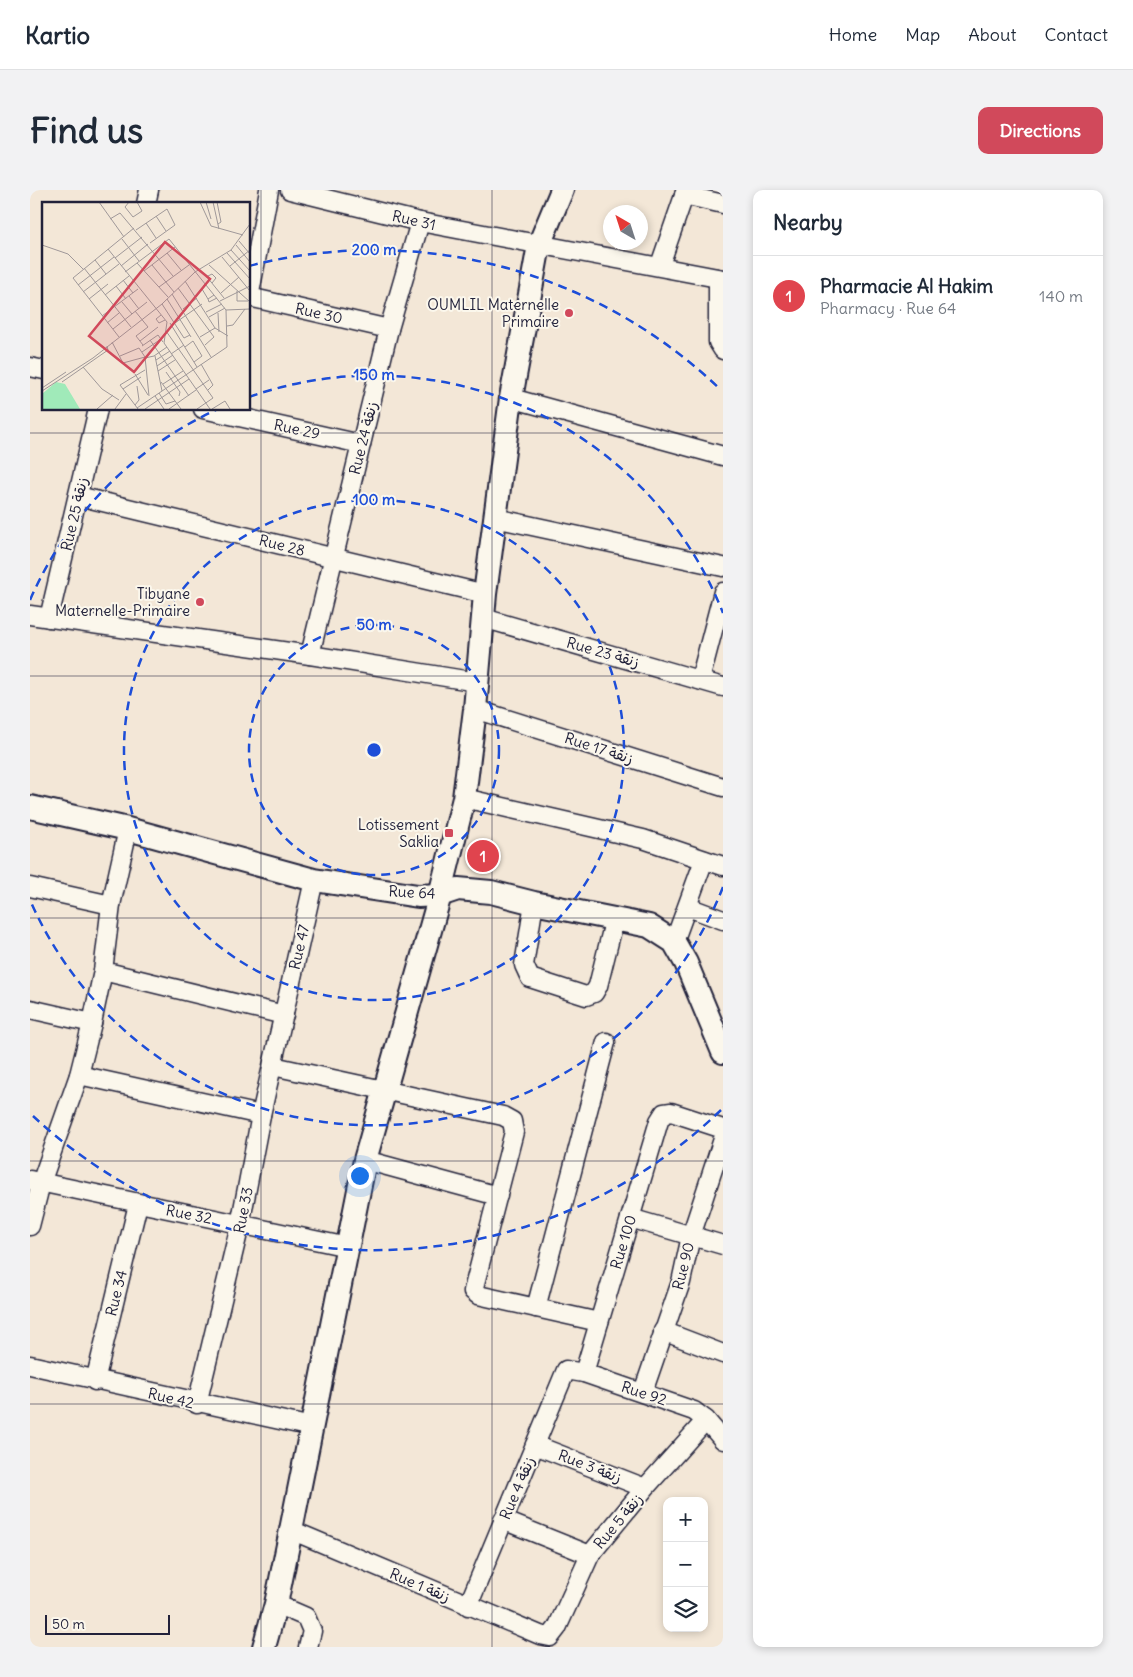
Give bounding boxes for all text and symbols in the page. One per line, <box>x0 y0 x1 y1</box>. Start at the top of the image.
text: Kartio <box>25 20 90 50</box>
text: Home <box>829 23 877 46</box>
text: Map <box>905 23 940 46</box>
text: About <box>968 23 1016 46</box>
text: Contact <box>1044 23 1108 46</box>
button: Directions <box>978 107 1103 154</box>
text: Find us <box>30 108 143 152</box>
inset map <box>42 202 250 410</box>
north arrow <box>603 205 648 250</box>
street label: Rue 31 <box>390 206 438 234</box>
text: Nearby <box>773 209 843 236</box>
text: 200 m <box>352 240 396 259</box>
text: Pharmacie Al Hakim <box>820 274 993 298</box>
text: 1 <box>786 286 792 306</box>
text: 140 m <box>1039 286 1083 306</box>
place label: OUMLIL Maternelle Primaire <box>427 295 559 331</box>
street label: Rue 30 <box>293 298 345 328</box>
text: Pharmacy · Rue 64 <box>820 298 956 318</box>
marker: OUMLIL Maternelle Primaire <box>563 307 575 319</box>
text: 150 m <box>353 365 395 384</box>
street label: Rue 24 زنقة <box>345 400 381 476</box>
street label: Rue 29 <box>272 415 322 443</box>
street label: Rue 25 زنقة <box>56 475 92 553</box>
text: 100 m <box>353 490 395 509</box>
street label: Rue 28 <box>257 530 307 560</box>
place label: Tibyane Maternelle-Primaire <box>55 584 190 620</box>
marker: Tibyane Maternelle-Primaire <box>194 596 206 608</box>
text: 50 m <box>356 615 392 634</box>
street label: Rue 23 زنقة <box>564 633 642 671</box>
street label: Rue 17 زنقة <box>562 728 636 768</box>
centre of rings <box>365 741 383 759</box>
place label: Lotissement Saklia <box>358 815 439 851</box>
marker: Lotissement Saklia <box>443 827 455 839</box>
pin: 1 <box>467 837 499 875</box>
street label: Rue 64 <box>388 881 436 903</box>
street label: Rue 47 <box>285 923 313 971</box>
your location <box>347 1163 373 1189</box>
street label: Rue 33 <box>229 1185 257 1235</box>
street label: Rue 32 <box>164 1200 214 1228</box>
street label: Rue 100 <box>606 1213 640 1271</box>
street label: Rue 90 <box>668 1240 698 1292</box>
street label: Rue 34 <box>101 1268 131 1318</box>
street label: Rue 92 <box>619 1377 669 1409</box>
street label: Rue 42 <box>146 1383 196 1413</box>
street label: Rue 3 زنقة <box>556 1445 624 1487</box>
street label: Rue 4 زنقة <box>495 1454 539 1522</box>
street label: Rue 5 زنقة <box>589 1489 647 1553</box>
map controls <box>663 1497 708 1632</box>
button: + <box>663 1497 708 1542</box>
button: − <box>663 1542 708 1587</box>
street label: Rue 1 زنقة <box>387 1564 453 1606</box>
button: layers <box>663 1587 708 1632</box>
scale bar <box>45 1612 170 1635</box>
text: 50 m <box>52 1615 85 1633</box>

